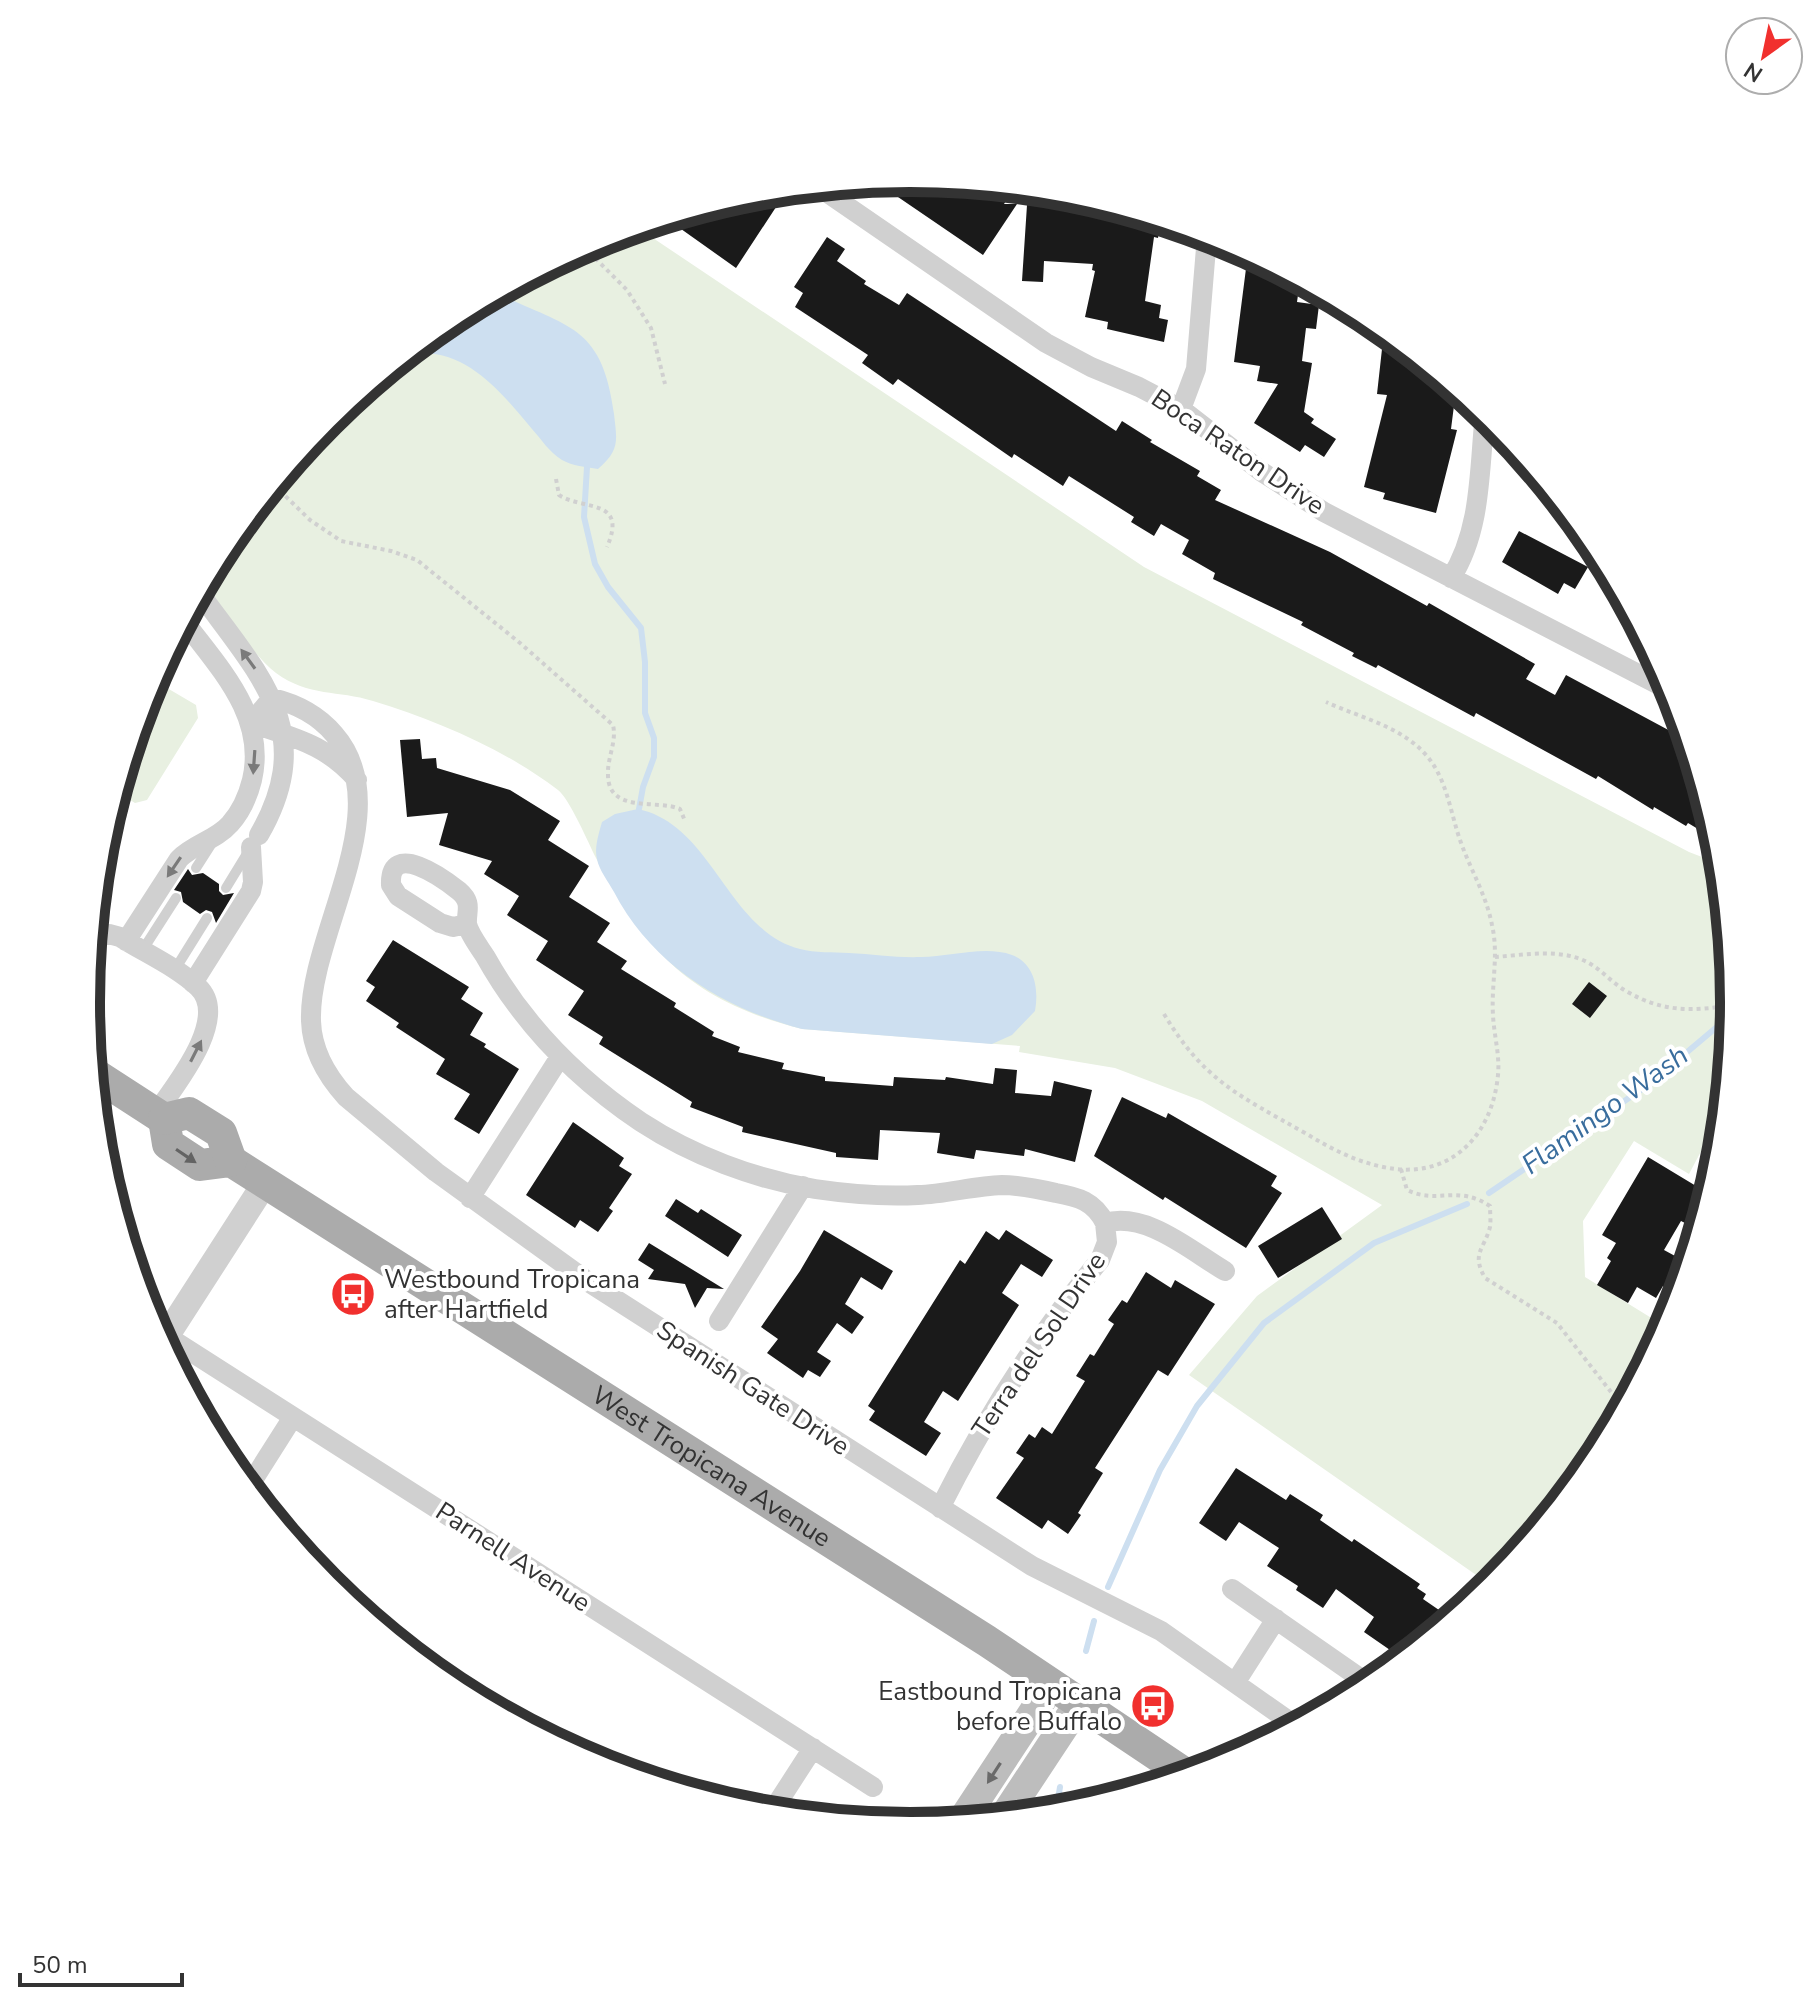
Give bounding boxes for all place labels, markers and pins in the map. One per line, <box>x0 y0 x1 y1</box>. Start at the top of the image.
place label: Westbound Tropicana after Hartfield <box>384 1262 640 1327</box>
bus stop icon: Westbound Tropicana after Hartfield <box>329 1270 377 1318</box>
place label: Eastbound Tropicana before Buffalo <box>878 1674 1122 1739</box>
bus stop icon: Eastbound Tropicana before Buffalo <box>1129 1682 1177 1730</box>

